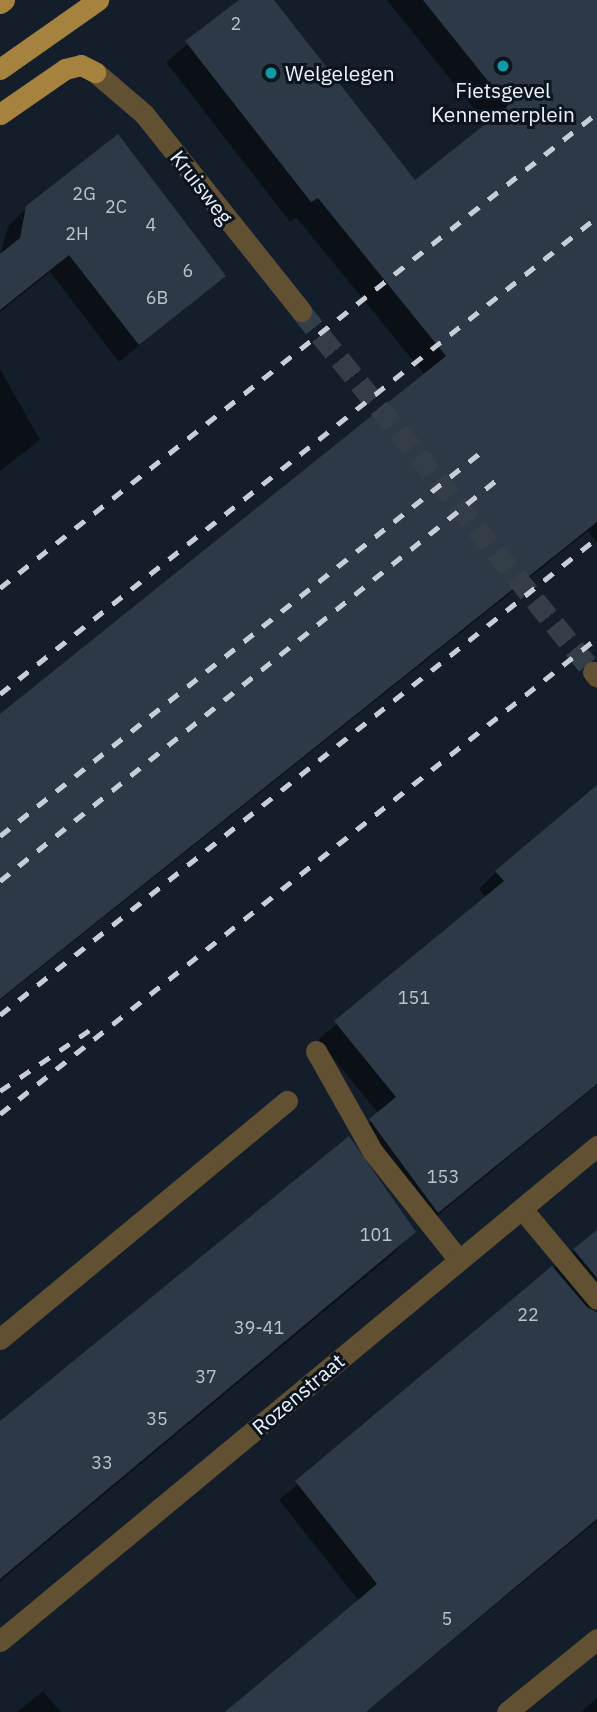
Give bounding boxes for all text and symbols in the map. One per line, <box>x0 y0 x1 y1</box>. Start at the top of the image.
house number: 2 <box>231 13 241 35</box>
marker: Fietsgevel Kennemerplein <box>495 58 511 74</box>
place label: Welgelegen <box>285 60 395 86</box>
marker: Welgelegen <box>263 65 279 81</box>
place label: Fietsgevel Kennemerplein <box>431 77 575 127</box>
street label: Kruisweg <box>165 145 239 229</box>
house number: 2G <box>72 183 96 205</box>
house number: 2C <box>105 196 127 218</box>
house number: 4 <box>146 214 156 236</box>
house number: 2H <box>65 223 89 245</box>
house number: 6 <box>183 260 193 282</box>
house number: 6B <box>146 287 168 309</box>
house number: 151 <box>398 987 430 1009</box>
house number: 153 <box>427 1166 459 1188</box>
house number: 101 <box>360 1224 392 1246</box>
house number: 22 <box>517 1304 539 1326</box>
house number: 39-41 <box>234 1317 284 1339</box>
street label: Rozenstraat <box>247 1348 349 1440</box>
house number: 37 <box>195 1366 217 1388</box>
house number: 35 <box>146 1408 168 1430</box>
house number: 33 <box>91 1452 113 1474</box>
house number: 5 <box>442 1608 452 1630</box>

